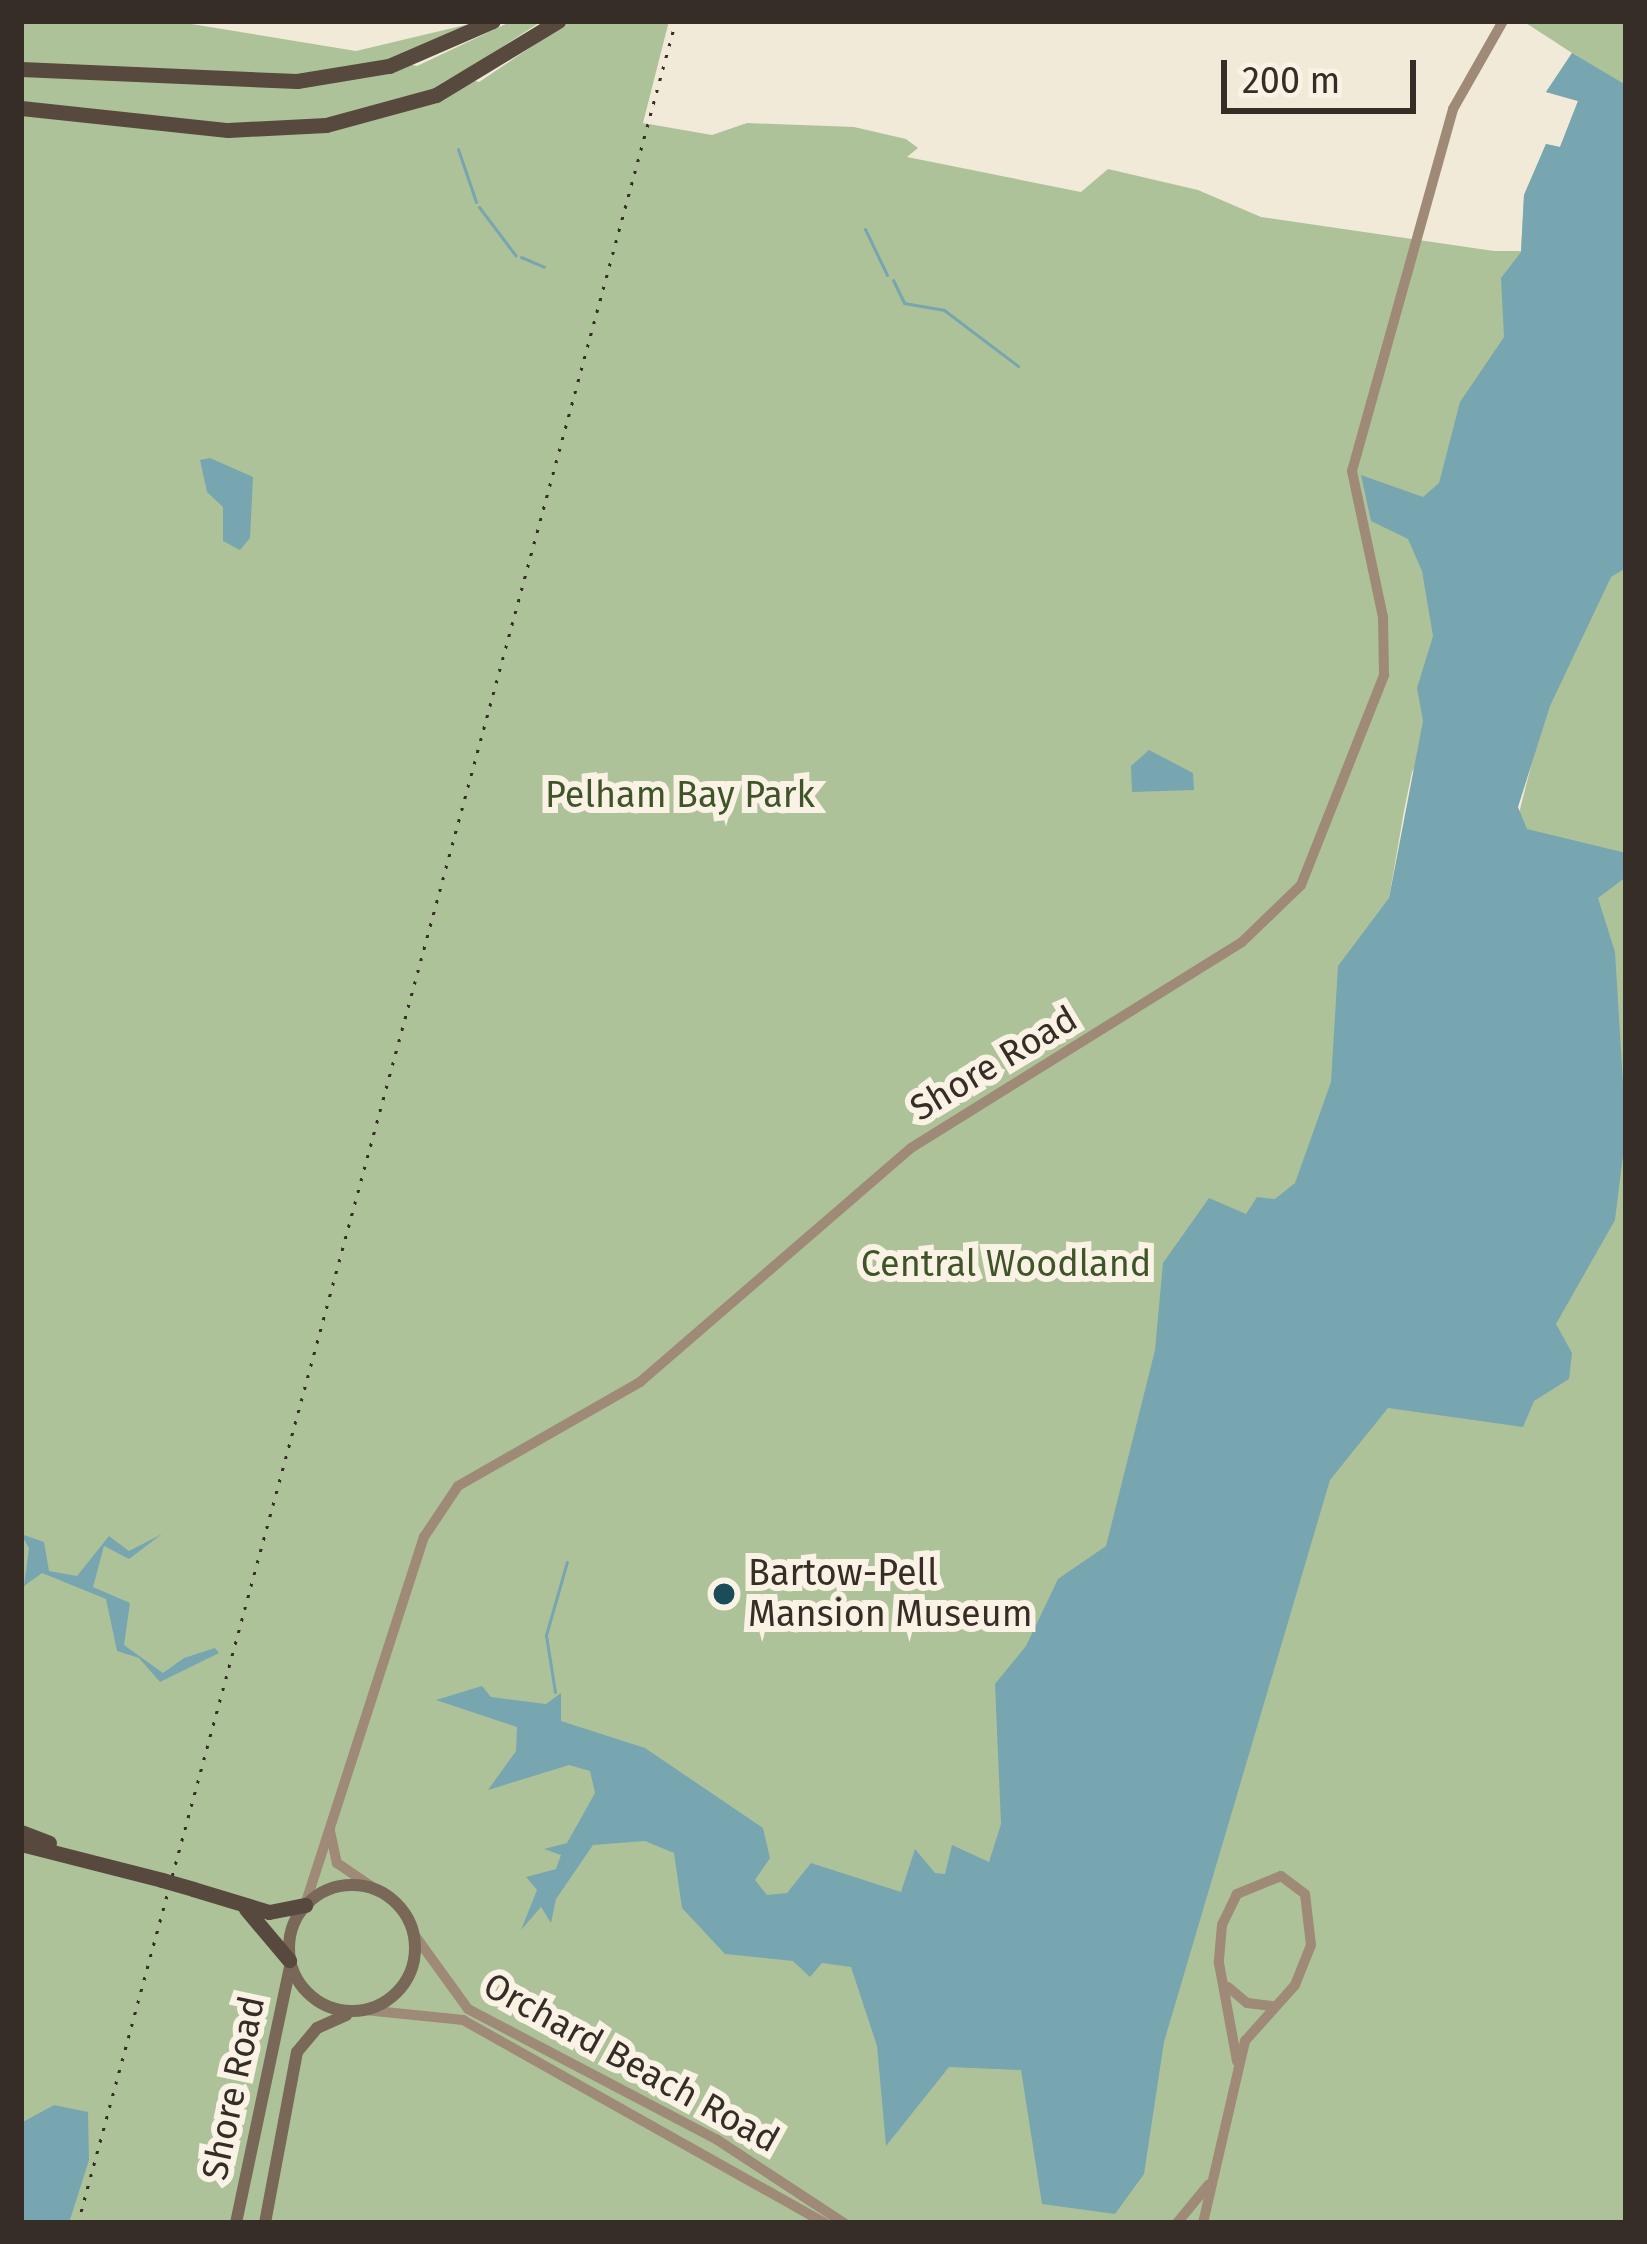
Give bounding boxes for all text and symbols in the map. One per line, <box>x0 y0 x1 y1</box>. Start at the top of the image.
scale bar <box>1227 36 1422 110</box>
text: 200 m <box>1242 59 1340 103</box>
park label: Pelham Bay Park <box>545 774 815 818</box>
street label: Shore Road <box>903 997 1085 1131</box>
park label: Central Woodland <box>861 1243 1151 1287</box>
place label: Bartow-Pell Mansion Museum <box>748 1551 1033 1636</box>
marker: Bartow-Pell Mansion Museum <box>711 1581 737 1607</box>
street label: Orchard Beach Road <box>476 1964 786 2162</box>
street label: Shore Road <box>193 1992 275 2184</box>

